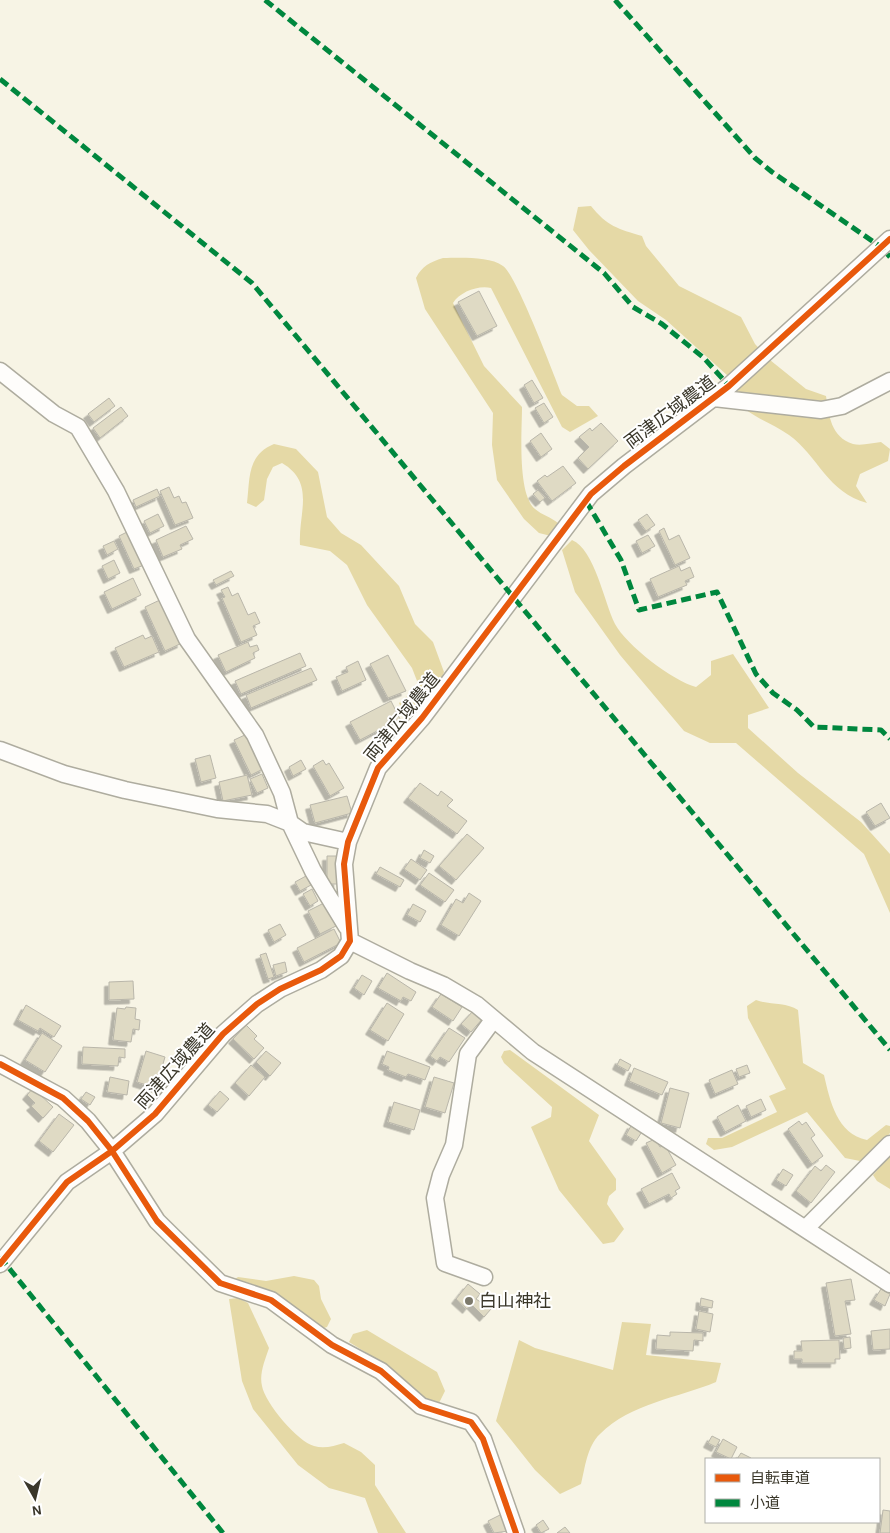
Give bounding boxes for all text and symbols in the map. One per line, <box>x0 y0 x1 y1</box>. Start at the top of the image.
street label: 両津広域農道 <box>621 372 719 452</box>
street label: 両津広域農道 <box>360 669 444 765</box>
street label: 両津広域農道 <box>131 1019 219 1113</box>
place label: 白山神社 <box>479 1291 551 1311</box>
marker: 白山神社 <box>463 1295 475 1307</box>
legend <box>705 1458 880 1523</box>
text: 自転車道 <box>750 1470 810 1486</box>
north arrow <box>10 1473 60 1523</box>
text: 小道 <box>750 1495 780 1511</box>
text: N <box>31 1502 42 1517</box>

